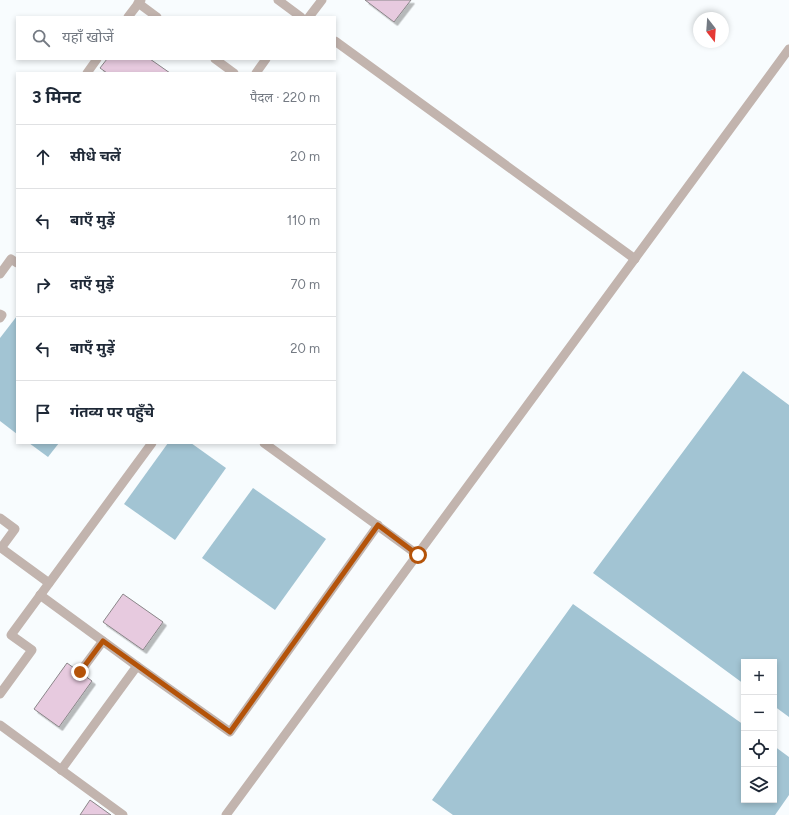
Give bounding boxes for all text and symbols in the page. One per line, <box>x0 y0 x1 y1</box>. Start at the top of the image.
north arrow <box>693 12 729 48</box>
search box <box>16 16 336 60</box>
icon: search <box>30 27 52 49</box>
text: यहाँ खोजें <box>62 28 114 46</box>
text: 3 मिनट <box>32 87 81 107</box>
text: पैदल · 220 m <box>250 90 320 105</box>
icon: ahead <box>32 146 54 168</box>
text: सीधे चलें <box>70 147 121 165</box>
text: 20 m <box>290 149 320 164</box>
icon: left <box>32 210 54 232</box>
text: बाएँ मुड़ें <box>70 211 115 229</box>
text: 110 m <box>287 213 320 228</box>
icon: right <box>32 274 54 296</box>
text: दाएँ मुड़ें <box>70 275 114 293</box>
text: 70 m <box>290 277 320 292</box>
icon: left <box>32 338 54 360</box>
text: बाएँ मुड़ें <box>70 339 115 357</box>
text: 20 m <box>290 341 320 356</box>
icon: arrive <box>32 402 54 424</box>
text: गंतव्य पर पहुँचे <box>70 403 154 421</box>
route start <box>409 546 427 564</box>
map controls <box>741 659 777 803</box>
button: + <box>741 659 777 695</box>
route end <box>71 663 89 681</box>
button: − <box>741 695 777 731</box>
button: locate <box>741 731 777 767</box>
button: layers <box>741 767 777 803</box>

